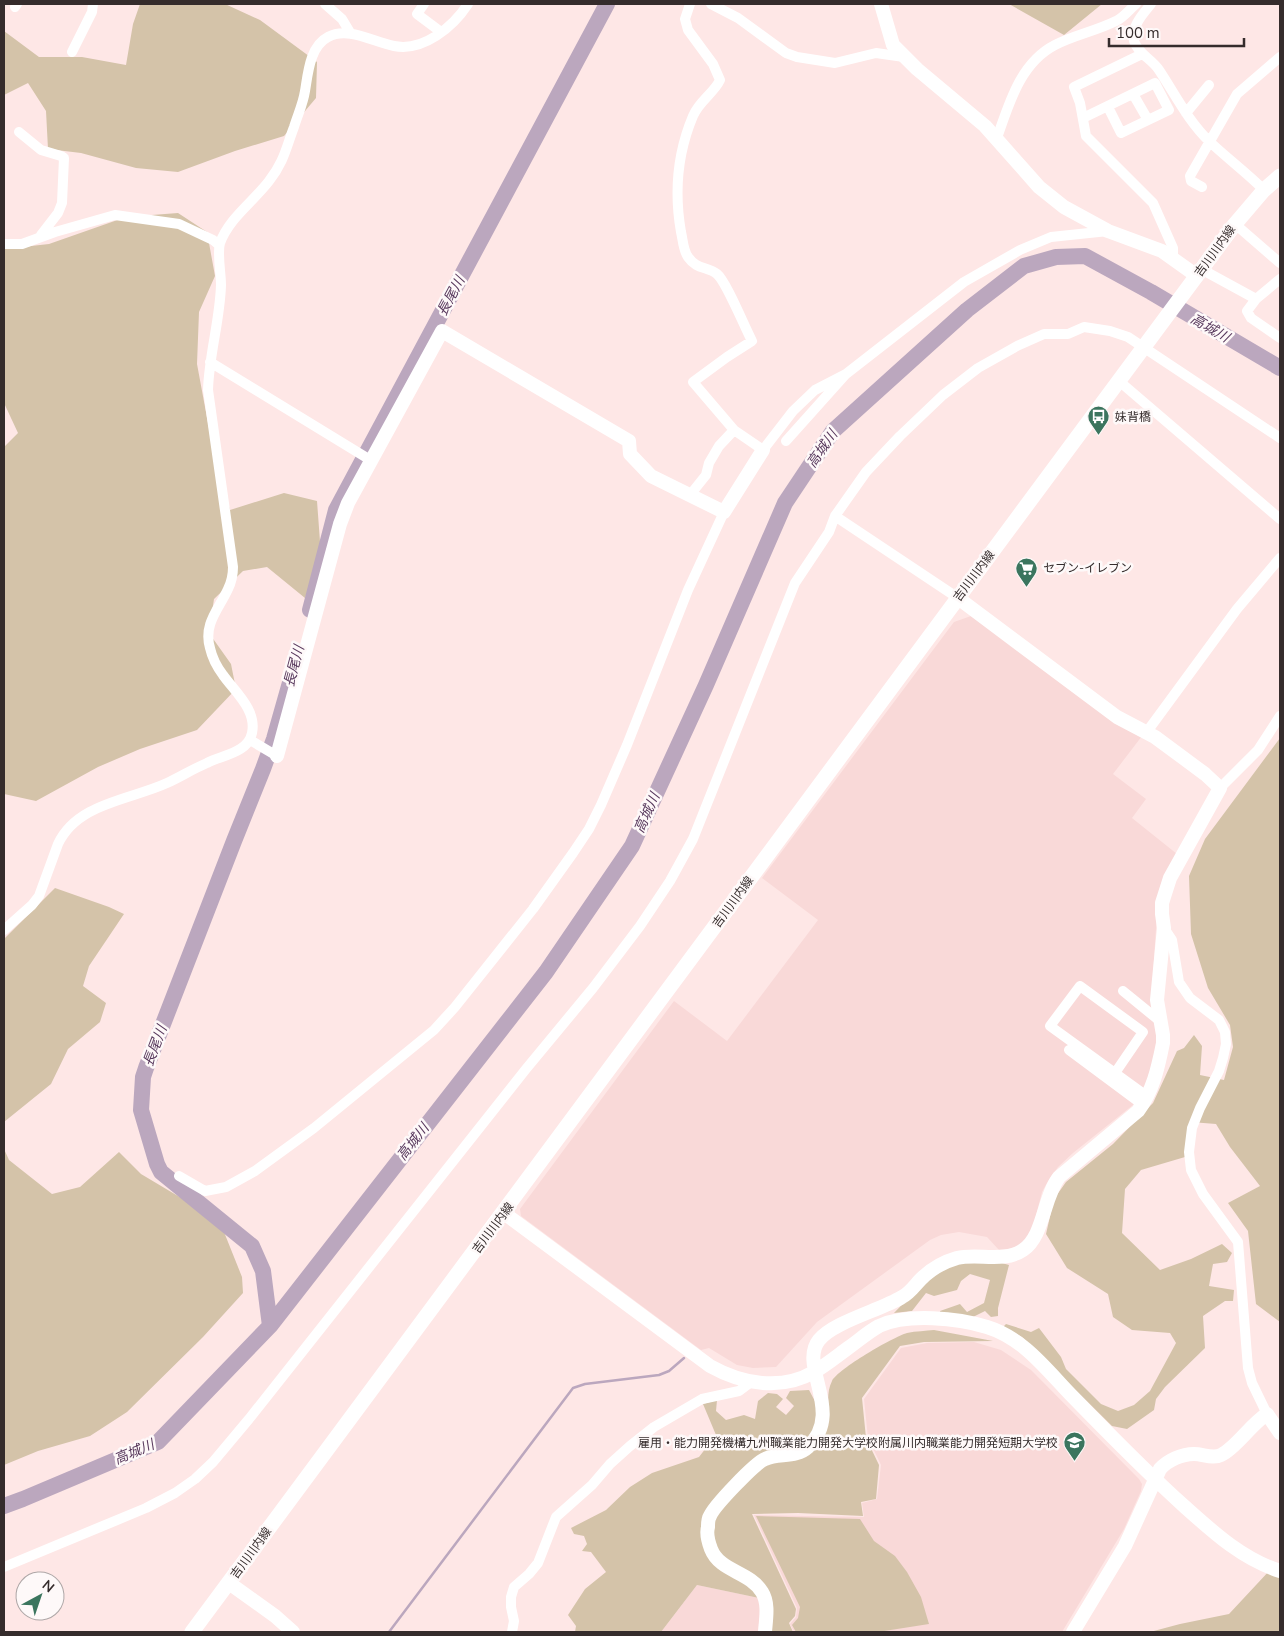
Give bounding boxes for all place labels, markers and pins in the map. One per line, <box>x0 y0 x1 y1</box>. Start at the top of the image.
bus stop icon: 妹背橋 <box>1087 405 1111 436</box>
place label: 妹背橋 <box>1115 409 1151 425</box>
supermarket icon: セブン-イレブン <box>1015 556 1039 587</box>
place label: セブン-イレブン <box>1043 560 1132 576</box>
school or university icon: 雇用・能力開発機構九州職業能力開発大学校附属川内職業能力開発短期大学校 <box>1062 1431 1086 1462</box>
place label: 雇用・能力開発機構九州職業能力開発大学校附属川内職業能力開発短期大学校 <box>638 1435 1058 1451</box>

